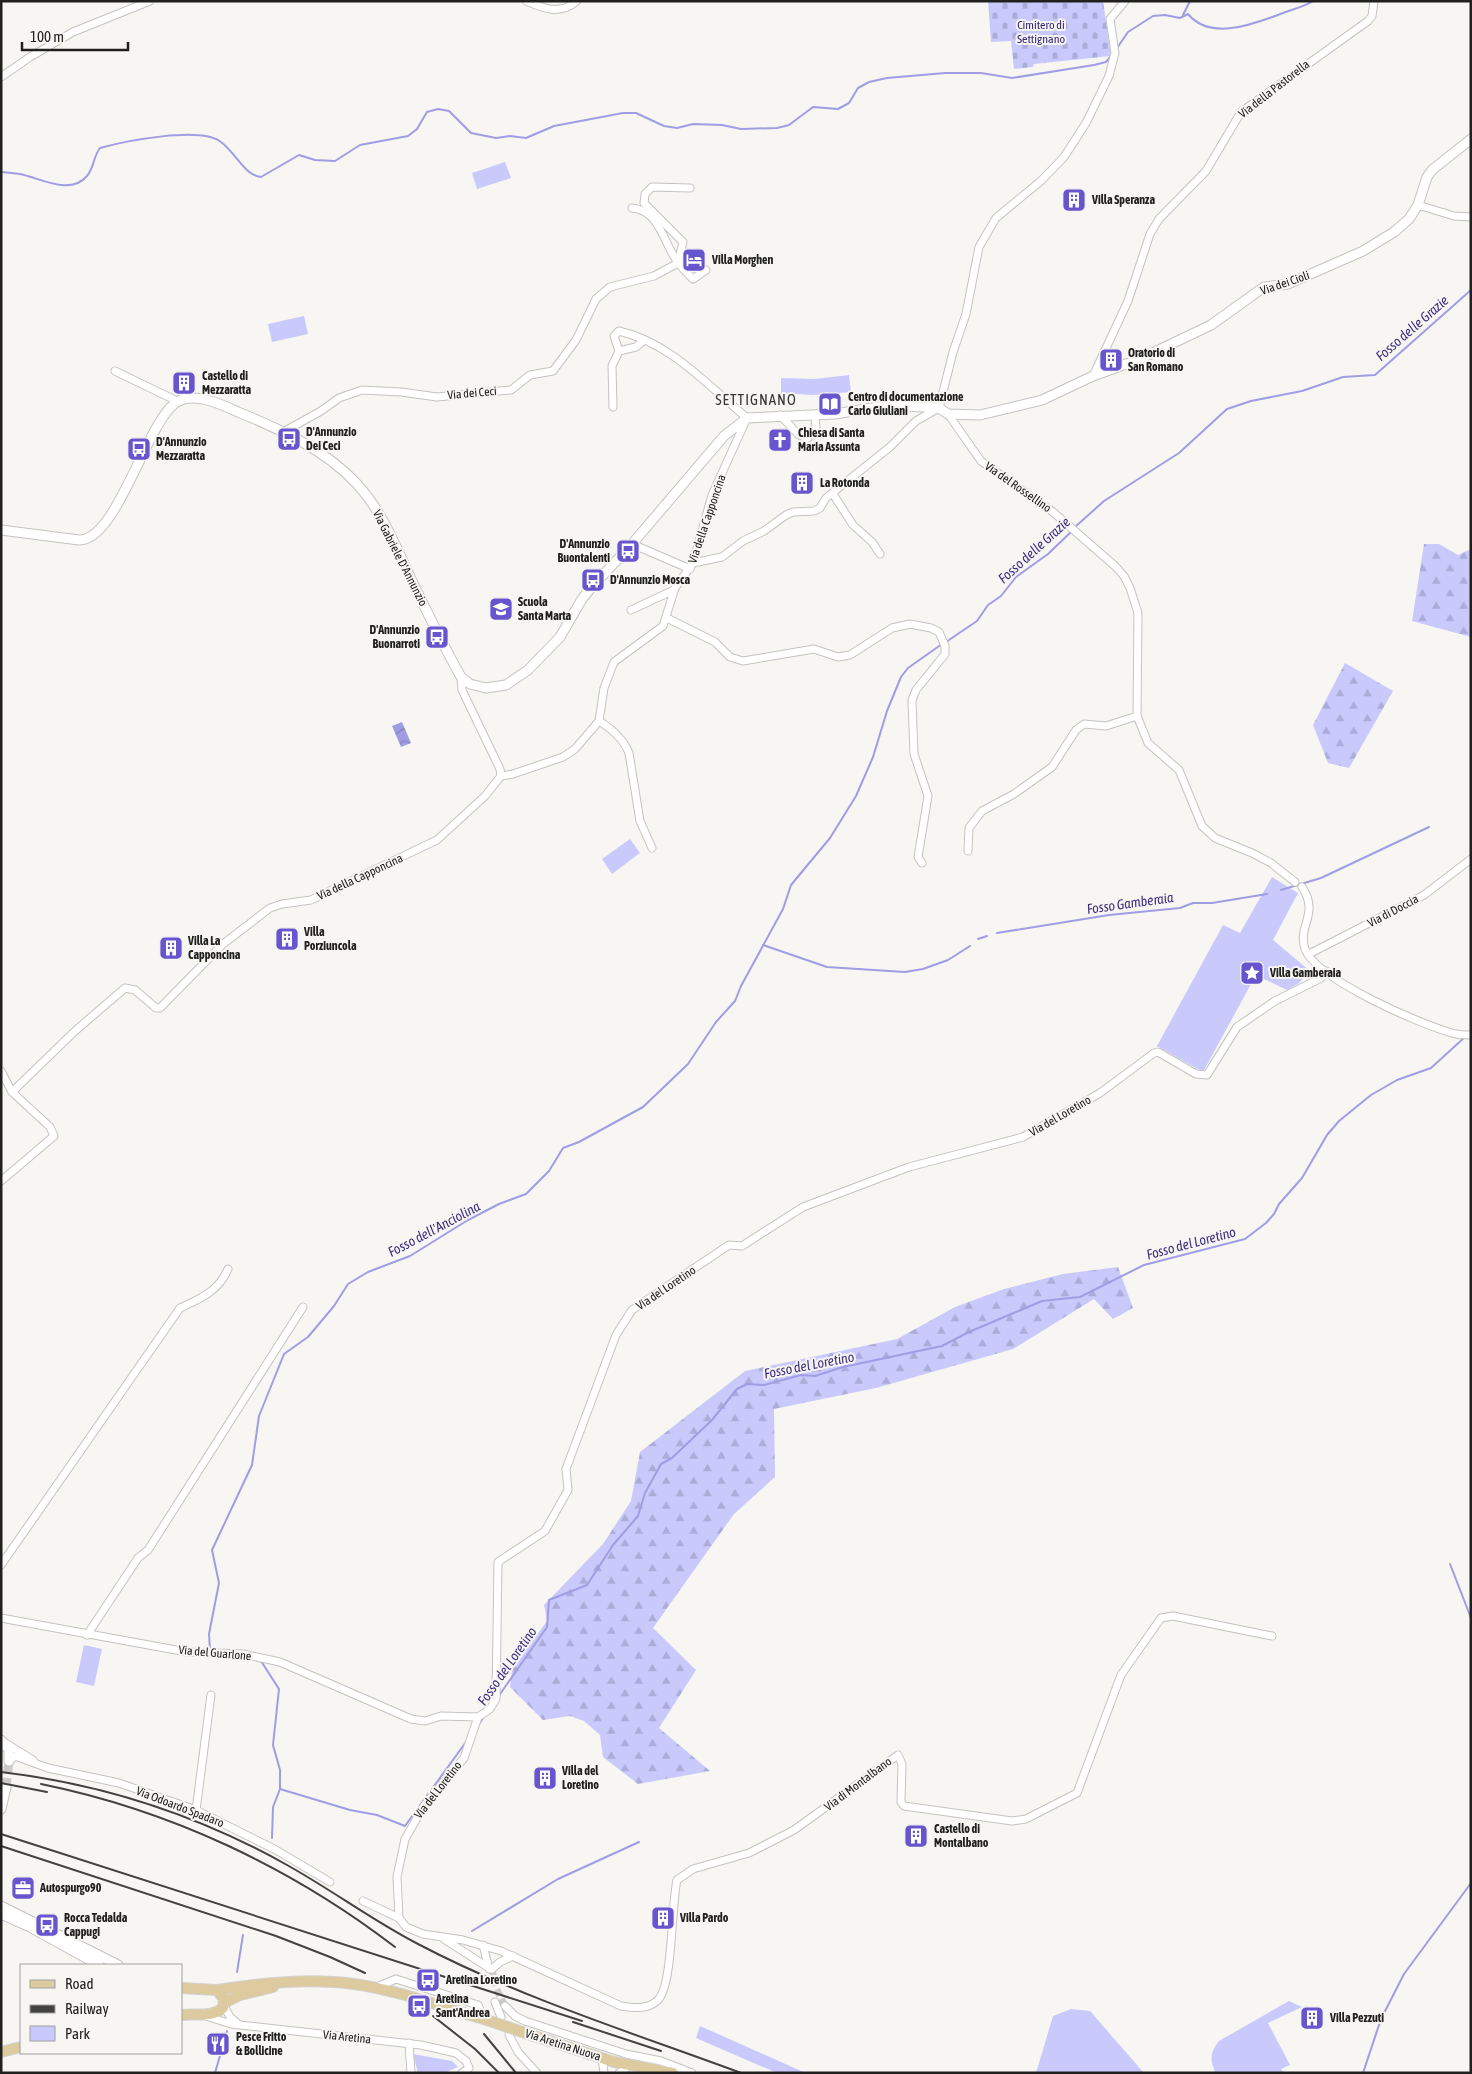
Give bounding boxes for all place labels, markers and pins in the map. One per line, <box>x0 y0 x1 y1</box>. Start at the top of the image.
building icon: Villa Speranza <box>1061 187 1087 213</box>
place label: Villa Speranza <box>1091 193 1155 207</box>
hotel icon: Villa Morghen <box>681 247 707 273</box>
place label: Villa Morghen <box>711 253 774 267</box>
place label: Oratorio di San Romano <box>1128 346 1184 374</box>
building icon: Oratorio di San Romano <box>1098 347 1124 373</box>
place label: Castello di Mezzaratta <box>202 369 252 397</box>
building icon: Castello di Mezzaratta <box>171 370 197 396</box>
place label: Centro di documentazione Carlo Giuliani <box>848 390 964 418</box>
library icon: Centro di documentazione Carlo Giuliani <box>817 391 843 417</box>
place label: D'Annunzio Dei Ceci <box>306 425 357 453</box>
bus stop icon: D'Annunzio Dei Ceci <box>276 426 302 452</box>
place label: Chiesa di Santa Maria Assunta <box>798 426 865 454</box>
church icon: Chiesa di Santa Maria Assunta <box>767 427 793 453</box>
place label: D'Annunzio Mezzaratta <box>156 435 207 463</box>
bus stop icon: D'Annunzio Mezzaratta <box>126 436 152 462</box>
building icon: La Rotonda <box>789 470 815 496</box>
place label: La Rotonda <box>820 476 870 490</box>
place label: D'Annunzio Buontalenti <box>557 537 610 565</box>
bus stop icon: D'Annunzio Buontalenti <box>615 538 641 564</box>
bus stop icon: D'Annunzio Mosca <box>580 567 606 593</box>
place label: D'Annunzio Mosca <box>610 573 691 587</box>
place label: Scuola Santa Marta <box>518 595 572 623</box>
school or university icon: Scuola Santa Marta <box>488 596 514 622</box>
place label: D'Annunzio Buonarroti <box>369 623 420 651</box>
bus stop icon: D'Annunzio Buonarroti <box>424 624 450 650</box>
place label: Villa Porziuncola <box>303 925 357 953</box>
building icon: Villa Porziuncola <box>274 926 300 952</box>
place label: Villa La Capponcina <box>187 934 241 962</box>
building icon: Villa La Capponcina <box>158 935 184 961</box>
place icon: Villa Gamberaia <box>1239 960 1265 986</box>
place label: Villa Gamberaia <box>1269 966 1342 980</box>
place label: Villa del Loretino <box>561 1764 599 1792</box>
building icon: Villa del Loretino <box>532 1765 558 1791</box>
place label: Castello di Montalbano <box>934 1822 989 1850</box>
building icon: Castello di Montalbano <box>903 1823 929 1849</box>
office icon: Autospurgo90 <box>10 1875 36 1901</box>
place label: Autospurgo90 <box>39 1881 102 1895</box>
building icon: Villa Pardo <box>650 1905 676 1931</box>
place label: Rocca Tedalda Cappugi <box>64 1911 128 1939</box>
place label: Villa Pardo <box>679 1911 729 1925</box>
bus stop icon: Rocca Tedalda Cappugi <box>34 1912 60 1938</box>
bus stop icon: Aretina Loretino <box>415 1967 441 1993</box>
place label: Aretina Loretino <box>445 1973 517 1987</box>
place label: Aretina Sant'Andrea <box>435 1992 490 2020</box>
bus stop icon: Aretina Sant'Andrea <box>406 1993 432 2019</box>
building icon: Villa Pezzuti <box>1299 2005 1325 2031</box>
place label: Villa Pezzuti <box>1329 2011 1384 2025</box>
place label: Pesce Fritto & Bollicine <box>236 2030 287 2058</box>
restaurant icon: Pesce Fritto & Bollicine <box>205 2031 231 2057</box>

